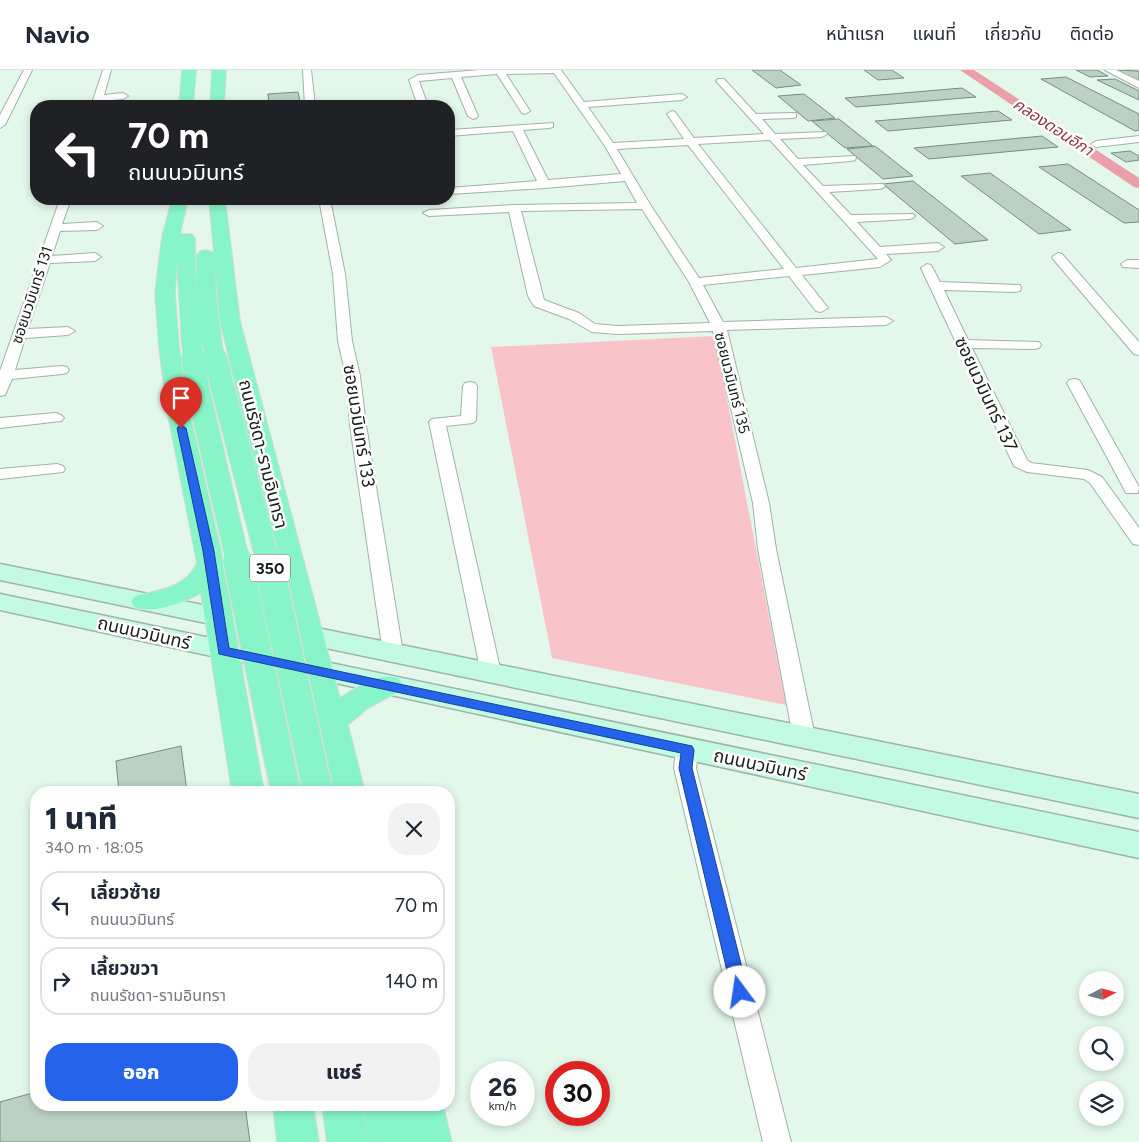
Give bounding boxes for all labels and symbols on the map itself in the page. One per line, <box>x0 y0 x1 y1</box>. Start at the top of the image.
water label: คลองดอนอีกา <box>1010 94 1098 161</box>
street label: ซอยนวมินทร์ 131 <box>8 244 56 346</box>
street label: ซอยนวมินทร์ 135 <box>711 330 753 436</box>
street label: ซอยนวมินทร์ 137 <box>950 333 1022 455</box>
street label: ซอยนวมินทร์ 133 <box>338 363 380 489</box>
pin <box>160 377 202 428</box>
street label: ถนนรัชดา-รามอินทรา <box>234 377 292 531</box>
road number: 350 <box>250 554 290 582</box>
street label: ถนนนวมินทร์ <box>95 612 193 655</box>
street label: ถนนนวมินทร์ <box>711 744 809 786</box>
position arrow <box>713 965 765 1017</box>
north arrow <box>1079 971 1124 1016</box>
speed limit sign: 30 <box>545 1061 610 1126</box>

